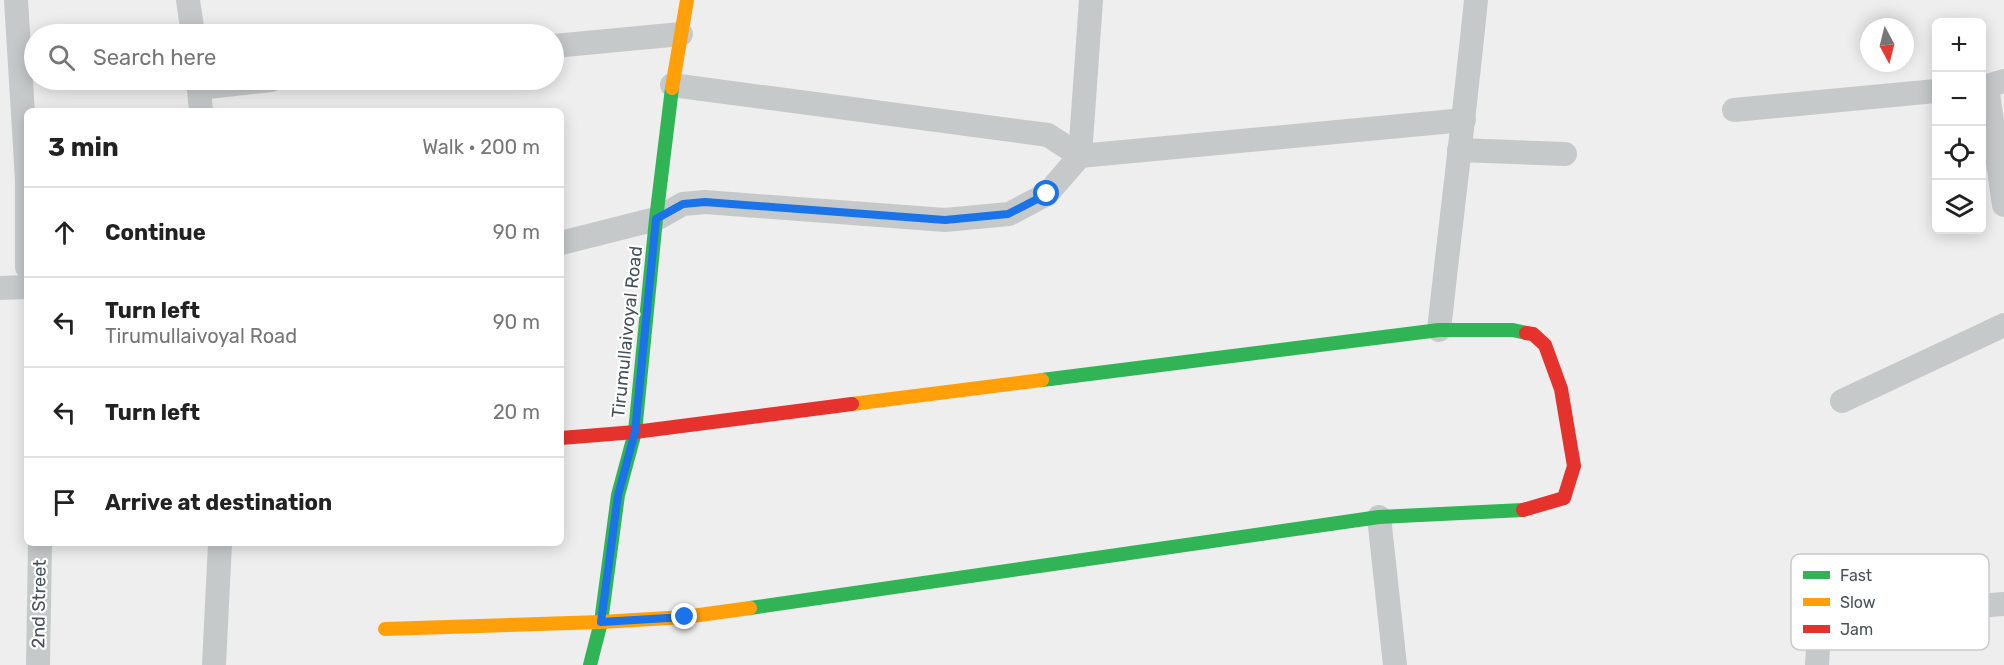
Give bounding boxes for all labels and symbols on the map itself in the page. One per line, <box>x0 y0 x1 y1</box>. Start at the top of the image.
north arrow <box>1860 18 1914 72</box>
route start <box>1033 180 1059 206</box>
street label: Tirumullaivoyal Road <box>607 245 647 419</box>
legend <box>1791 554 1989 650</box>
street label: 2nd Street <box>27 559 51 649</box>
text: Fast <box>1840 566 1872 585</box>
text: Slow <box>1840 593 1876 612</box>
route end <box>671 603 697 629</box>
text: Jam <box>1840 620 1873 639</box>

